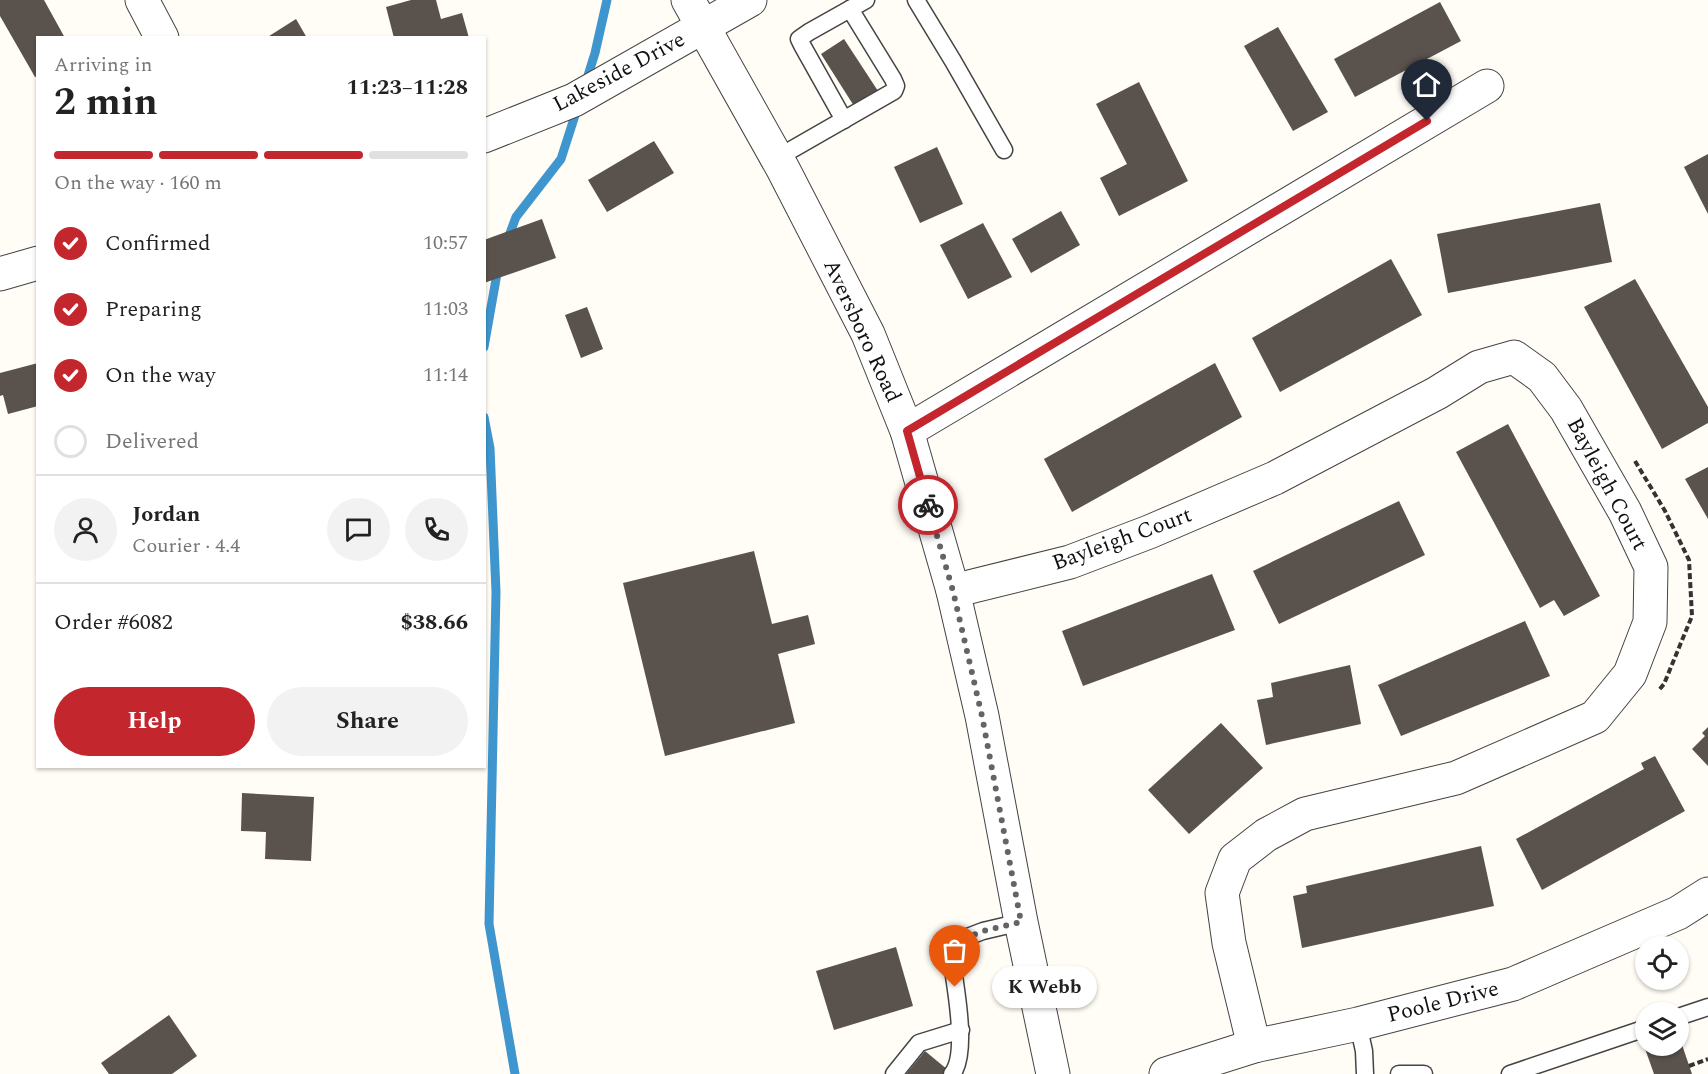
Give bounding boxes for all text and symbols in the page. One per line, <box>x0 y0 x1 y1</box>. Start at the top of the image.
street label: Lakeside Drive <box>547 23 691 121</box>
text: Arriving in <box>54 50 152 80</box>
pin <box>1401 59 1452 121</box>
icon: home <box>1410 68 1443 101</box>
text: 11:23–11:28 <box>346 71 468 104</box>
text: 2 min <box>54 73 158 132</box>
text: On the way · 160 m <box>54 168 222 198</box>
icon: check <box>54 227 87 260</box>
text: Confirmed <box>105 227 211 260</box>
text: 10:57 <box>423 228 468 258</box>
street label: Aversboro Road <box>814 254 910 408</box>
icon: check <box>54 293 87 326</box>
text: Preparing <box>105 293 202 326</box>
text: 11:03 <box>423 294 468 324</box>
icon: check <box>54 359 87 392</box>
text: On the way <box>105 359 216 392</box>
text: 11:14 <box>423 360 468 390</box>
street label: Bayleigh Court <box>1558 412 1656 557</box>
text: Delivered <box>105 425 199 458</box>
courier <box>898 475 958 535</box>
icon: bike <box>912 489 945 522</box>
button: person <box>54 498 117 561</box>
text: Jordan <box>132 498 200 531</box>
button: chat <box>327 498 390 561</box>
button: phone <box>405 498 468 561</box>
street label: Bayleigh Court <box>1048 498 1197 580</box>
text: Courier · 4.4 <box>132 531 240 561</box>
text: Order #6082 <box>54 606 173 639</box>
text: $38.66 <box>400 606 468 639</box>
button: Help <box>54 687 255 756</box>
button: Share <box>267 687 468 756</box>
pin <box>929 925 980 987</box>
icon: bag <box>938 934 971 967</box>
map controls <box>1635 936 1689 1056</box>
button: locate <box>1635 936 1689 990</box>
callout: K Webb <box>991 966 1096 1008</box>
text: K Webb <box>1008 972 1081 1002</box>
street label: Poole Drive <box>1384 972 1502 1032</box>
button: layers <box>1635 1002 1689 1056</box>

